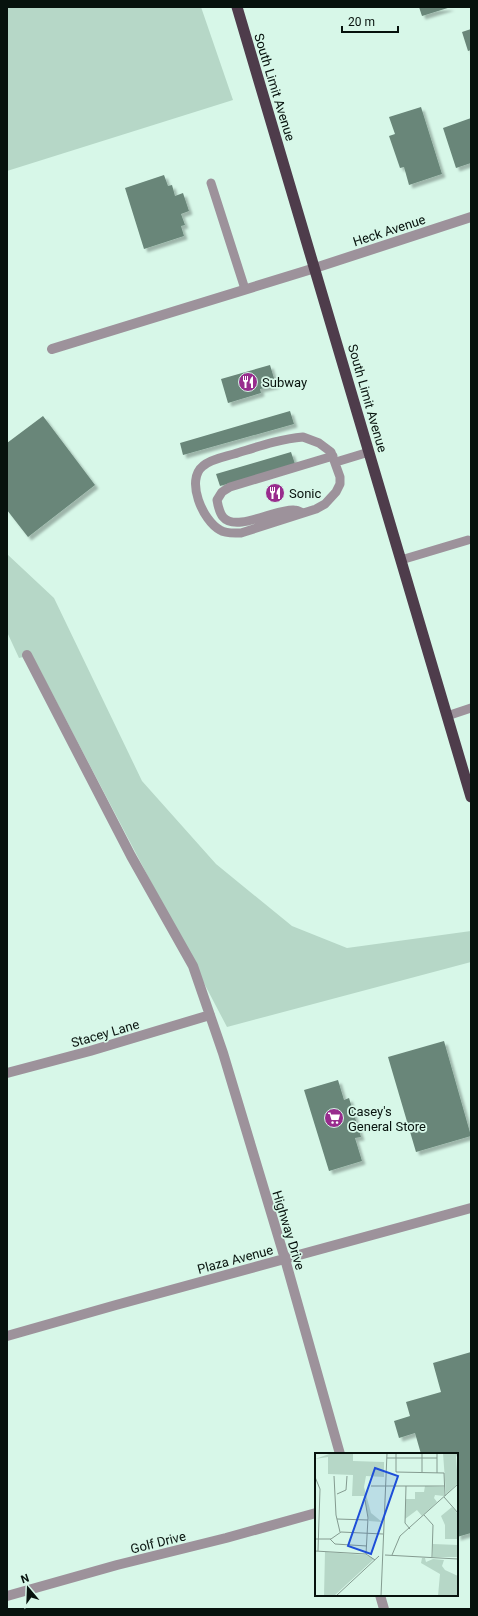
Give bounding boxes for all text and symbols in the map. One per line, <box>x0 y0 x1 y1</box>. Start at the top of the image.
scale bar <box>342 8 398 34</box>
text: 20 m <box>348 15 375 29</box>
street label: South Limit Avenue <box>251 32 298 143</box>
street label: Heck Avenue <box>351 212 427 249</box>
street label: South Limit Avenue <box>345 342 390 454</box>
restaurant icon: Subway <box>237 371 259 393</box>
place label: Subway <box>262 375 307 390</box>
restaurant icon: Sonic <box>264 482 286 504</box>
place label: Sonic <box>289 486 321 501</box>
street label: Stacey Lane <box>69 1017 141 1050</box>
place label: Casey's General Store <box>348 1104 426 1134</box>
supermarket icon: Casey's General Store <box>323 1107 345 1129</box>
street label: Highway Drive <box>269 1189 308 1272</box>
street label: Plaza Avenue <box>196 1242 275 1277</box>
inset map <box>315 1453 458 1596</box>
street label: Golf Drive <box>129 1528 187 1557</box>
north arrow <box>8 1568 48 1608</box>
text: N <box>19 1572 31 1586</box>

